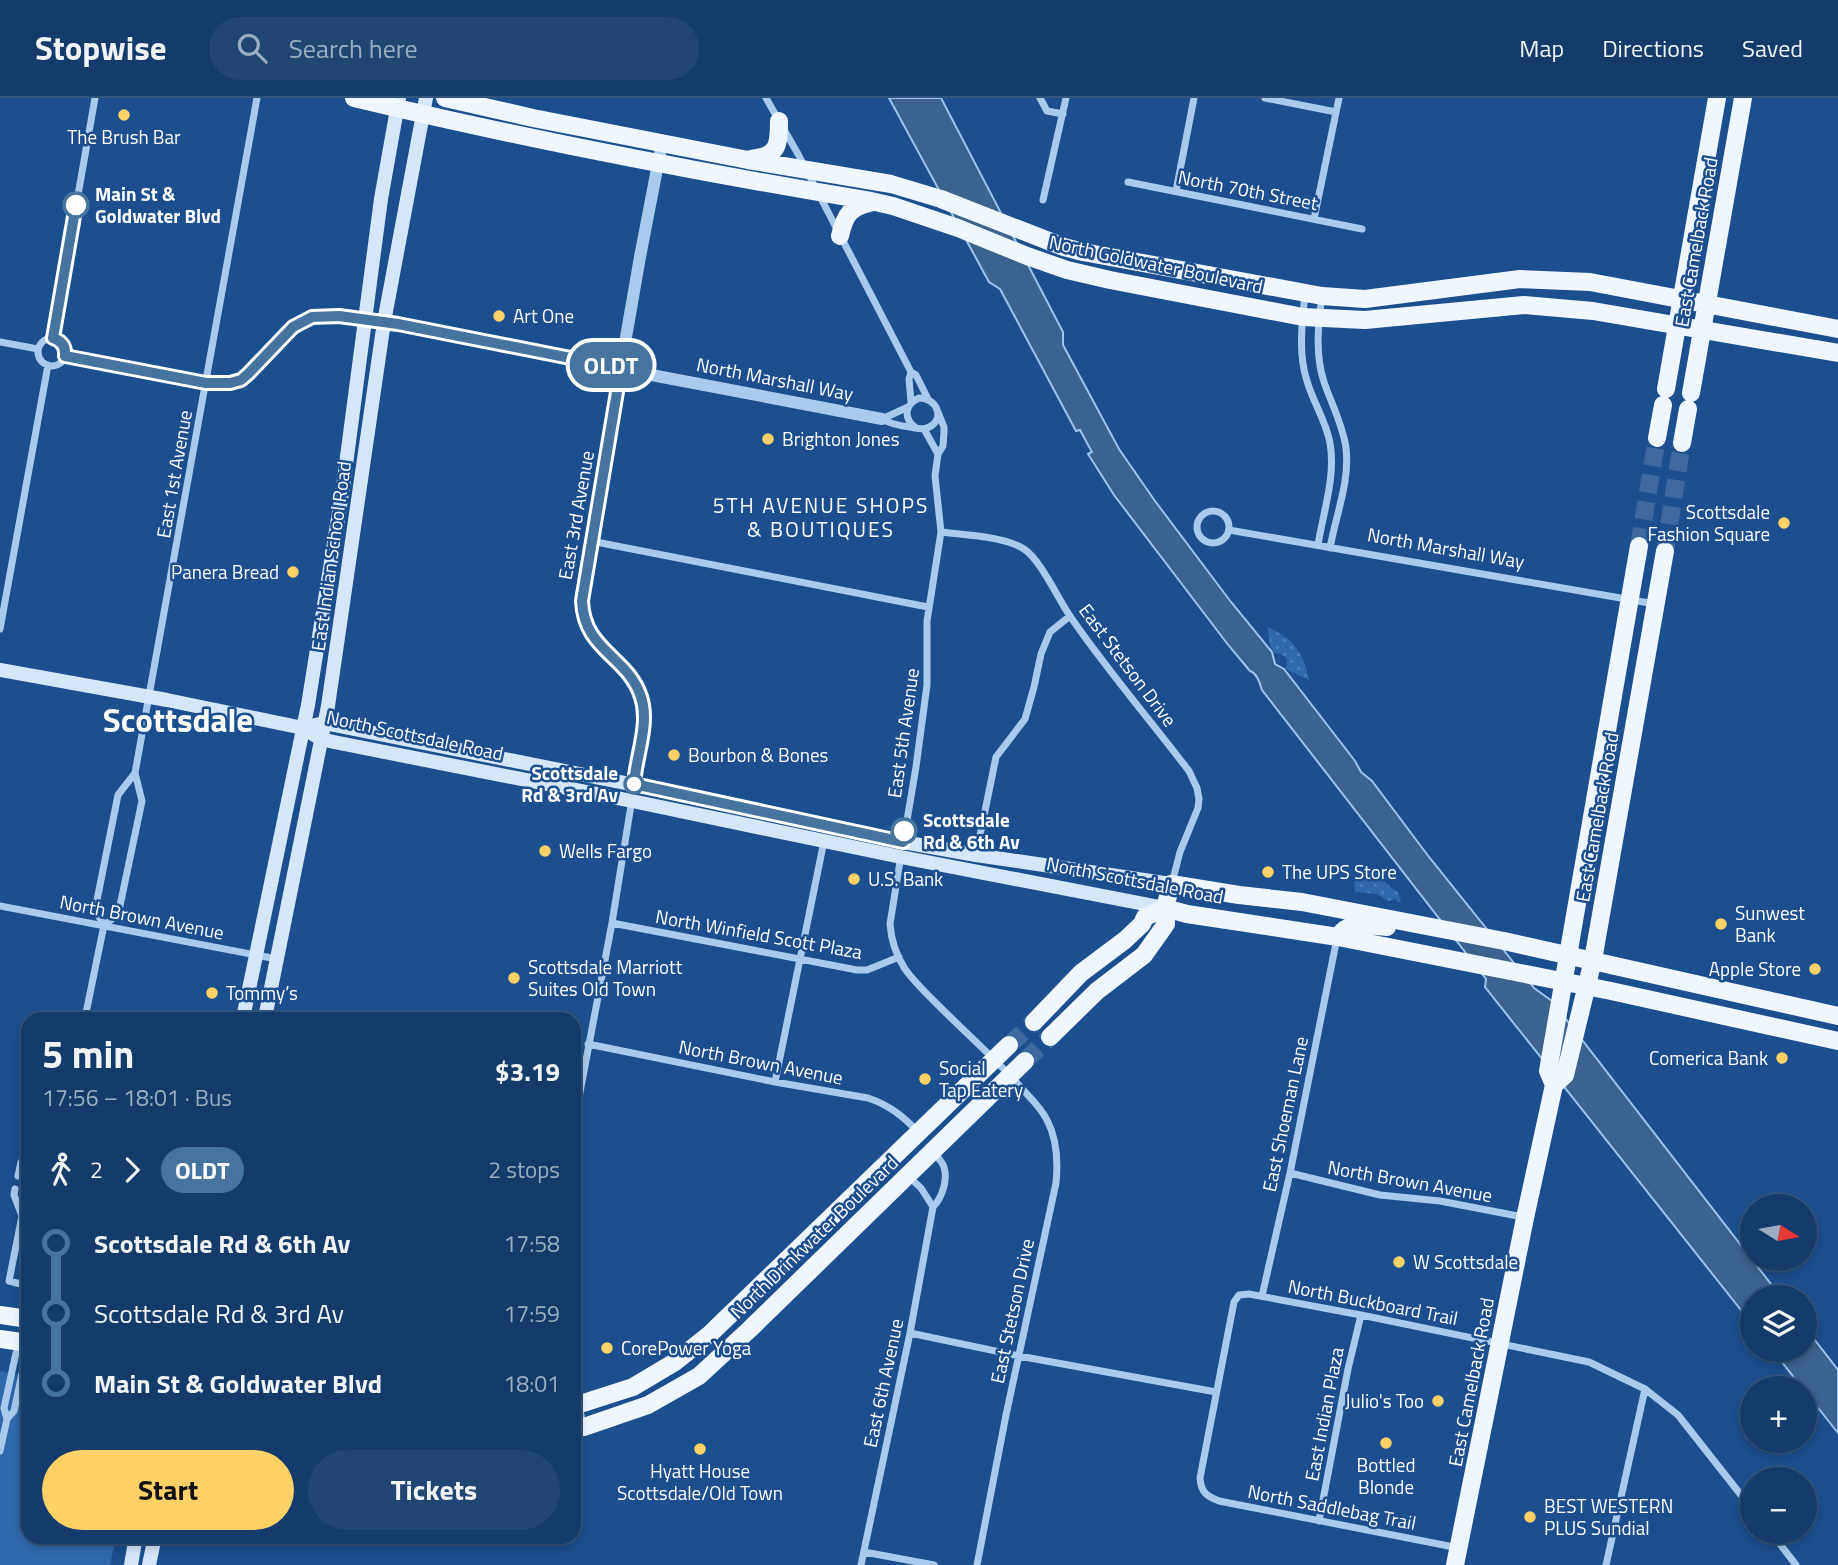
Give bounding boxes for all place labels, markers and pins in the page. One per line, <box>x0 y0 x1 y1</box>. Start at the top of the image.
marker: The Brush Bar <box>116 107 132 123</box>
place label: The Brush Bar <box>67 122 181 151</box>
place label: Main St & Goldwater Blvd <box>95 179 221 230</box>
marker: Main St & Goldwater Blvd <box>63 192 89 218</box>
place label: Art One <box>513 301 574 330</box>
marker: Art One <box>491 308 507 324</box>
place label: Brighton Jones <box>782 424 900 453</box>
marker: Brighton Jones <box>760 431 776 447</box>
place label: Scottsdale Fashion Square <box>1648 497 1770 548</box>
marker: Scottsdale Fashion Square <box>1776 515 1792 531</box>
place label: Panera Bread <box>171 557 279 586</box>
marker: Panera Bread <box>285 564 301 580</box>
place label: Bourbon & Bones <box>688 740 829 769</box>
marker: Bourbon & Bones <box>666 747 682 763</box>
place label: Scottsdale Rd & 3rd Av <box>521 758 619 809</box>
marker: Scottsdale Rd & 3rd Av <box>624 774 644 794</box>
place label: Scottsdale Rd & 6th Av <box>923 805 1020 856</box>
marker: Scottsdale Rd & 6th Av <box>891 818 917 844</box>
place label: Wells Fargo <box>559 836 652 865</box>
marker: Wells Fargo <box>537 843 553 859</box>
place label: The UPS Store <box>1282 857 1397 886</box>
place label: U.S. Bank <box>868 864 943 893</box>
marker: The UPS Store <box>1260 864 1276 880</box>
marker: U.S. Bank <box>846 871 862 887</box>
place label: Sunwest Bank <box>1735 898 1805 949</box>
marker: Sunwest Bank <box>1713 916 1729 932</box>
place label: Scottsdale Marriott Suites Old Town <box>528 952 683 1003</box>
place label: Apple Store <box>1709 954 1801 983</box>
marker: Apple Store <box>1807 961 1823 977</box>
marker: Scottsdale Marriott Suites Old Town <box>506 970 522 986</box>
place label: Tommy’s <box>226 978 298 1007</box>
marker: Tommy’s <box>204 985 220 1001</box>
place label: Comerica Bank <box>1649 1043 1768 1072</box>
marker: Comerica Bank <box>1774 1050 1790 1066</box>
place label: Social Tap Eatery <box>939 1053 1023 1104</box>
marker: Social Tap Eatery <box>917 1071 933 1087</box>
place label: W Scottsdale <box>1413 1247 1518 1276</box>
marker: W Scottsdale <box>1391 1254 1407 1270</box>
place label: CorePower Yoga <box>621 1333 752 1362</box>
marker: CorePower Yoga <box>599 1340 615 1356</box>
place label: Julio's Too <box>1345 1386 1424 1415</box>
marker: Julio's Too <box>1430 1393 1446 1409</box>
marker: Bottled Blonde <box>1378 1435 1394 1451</box>
marker: Hyatt House Scottsdale/Old Town <box>692 1441 708 1457</box>
place label: Bottled Blonde <box>1356 1450 1416 1501</box>
place label: Hyatt House Scottsdale/Old Town <box>617 1456 783 1507</box>
place label: BEST WESTERN PLUS Sundial <box>1544 1491 1673 1542</box>
marker: BEST WESTERN PLUS Sundial <box>1522 1509 1538 1525</box>

